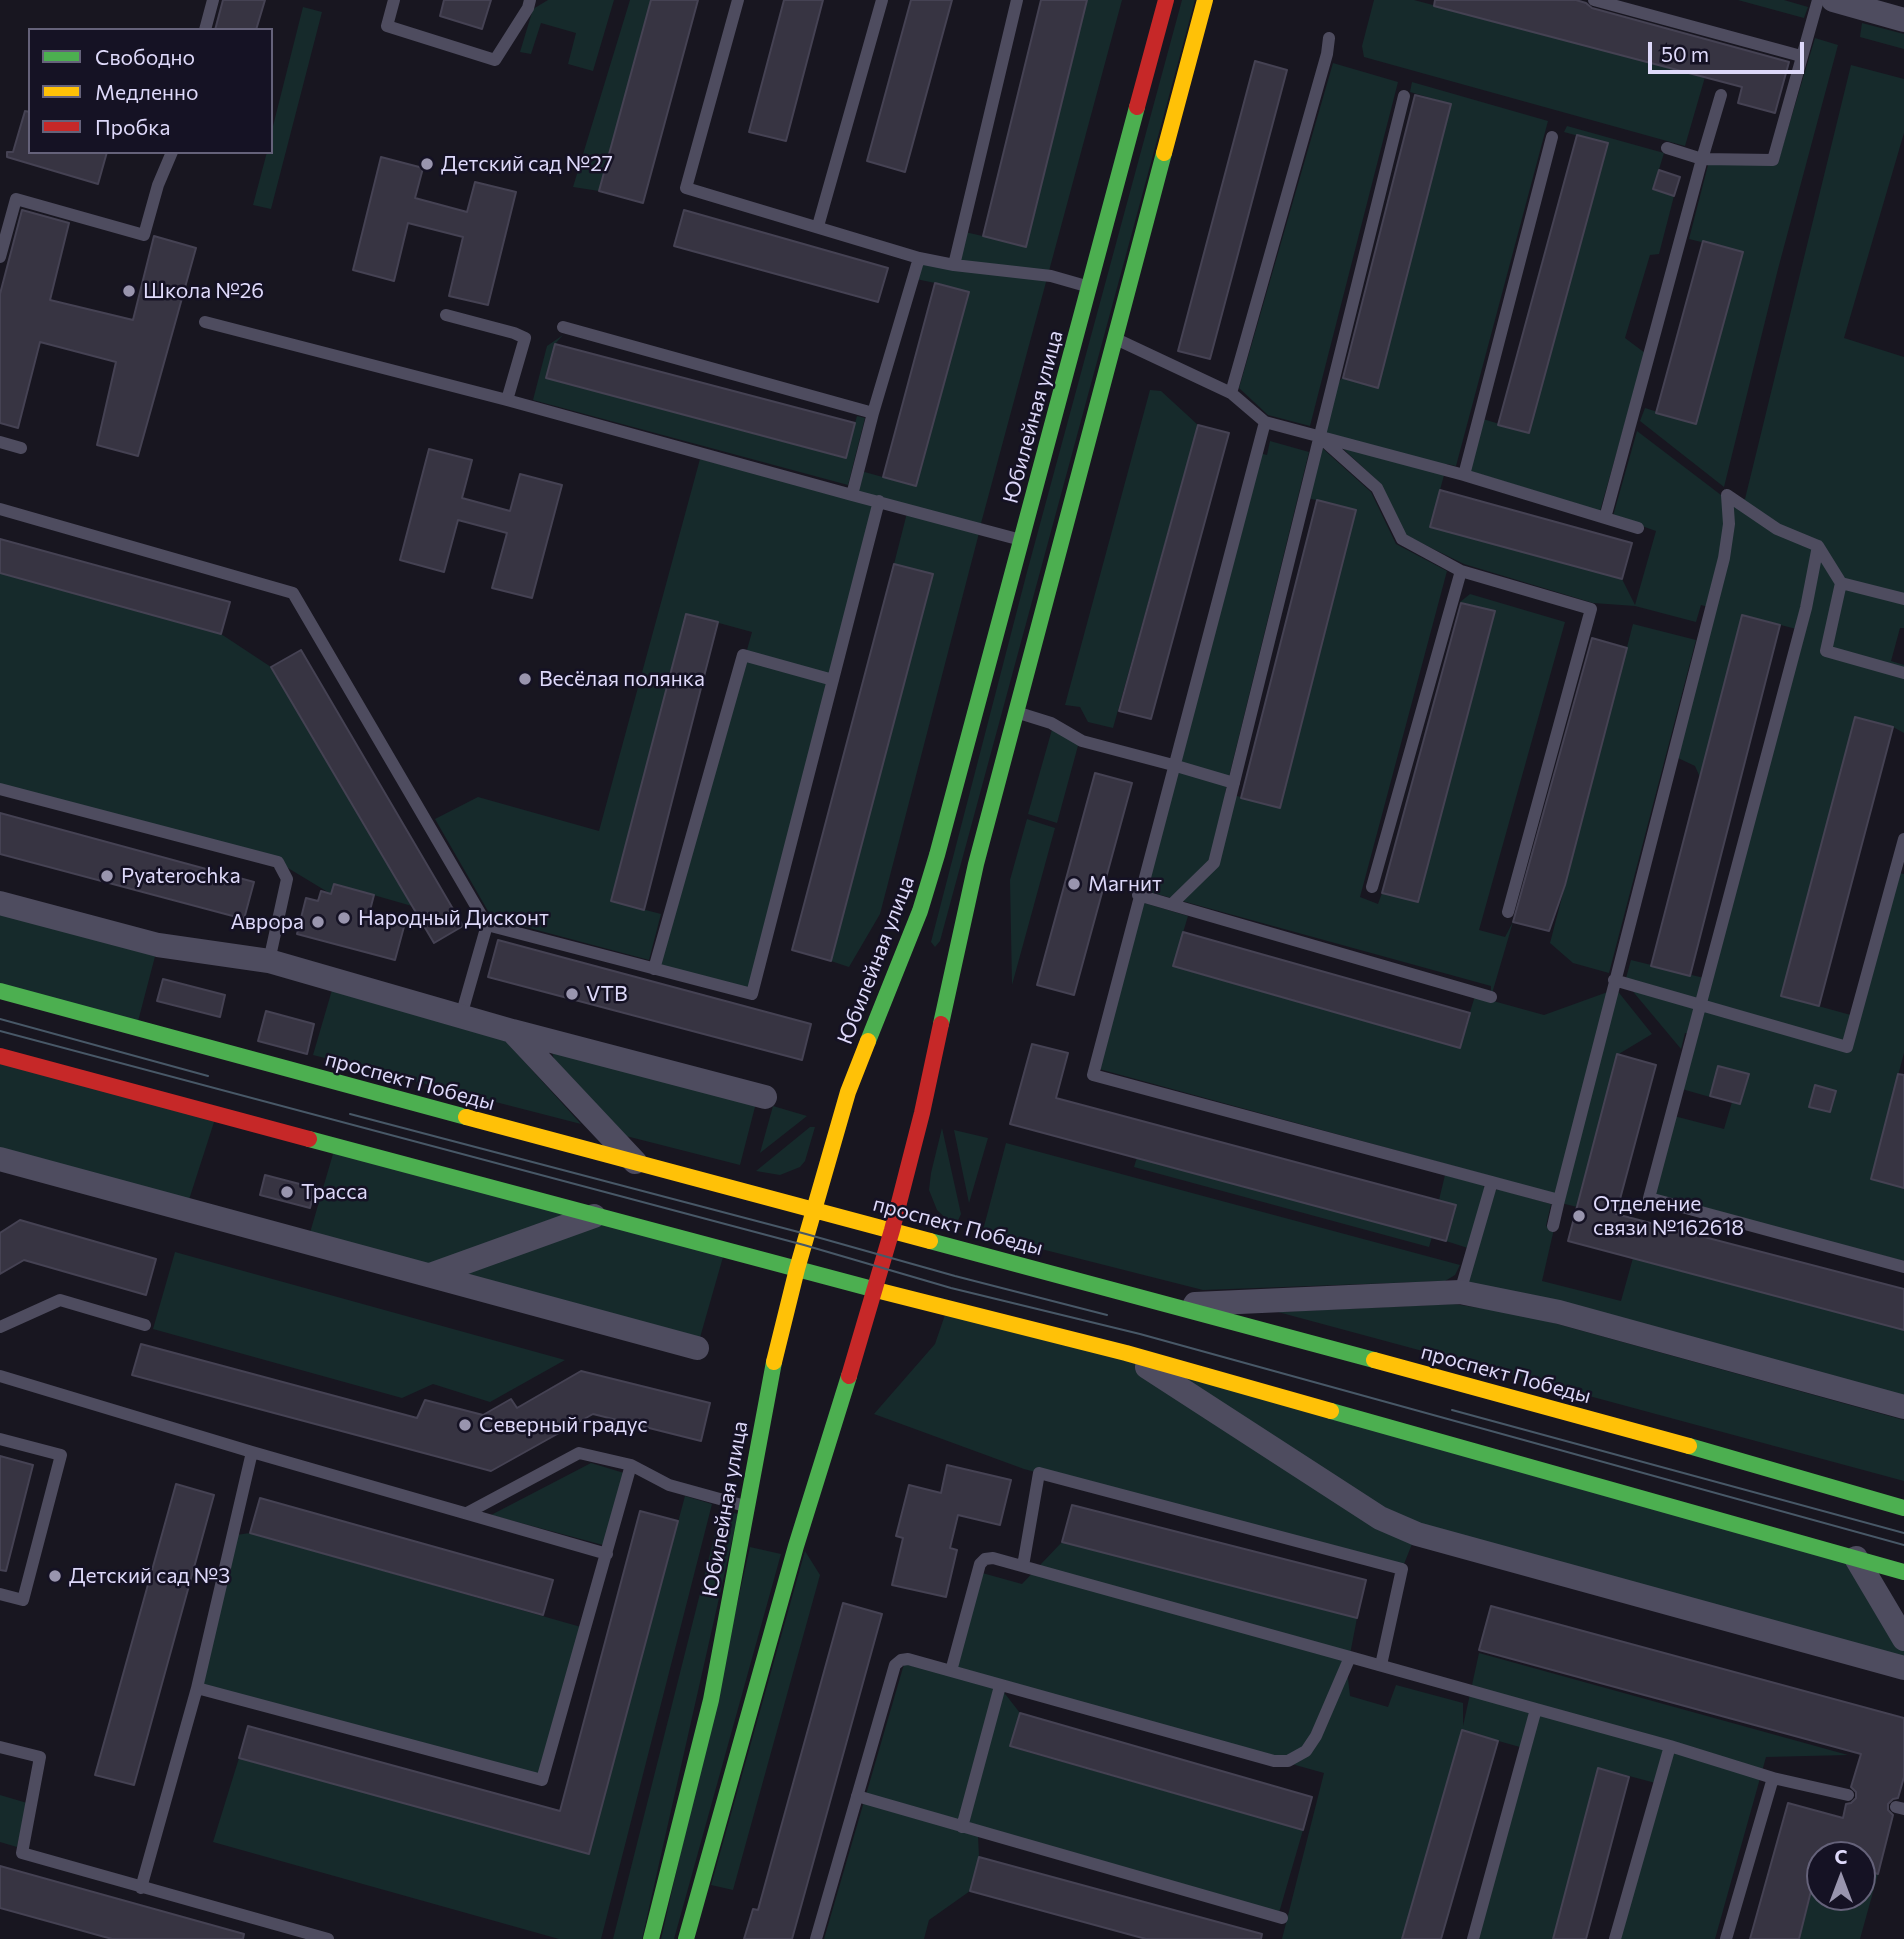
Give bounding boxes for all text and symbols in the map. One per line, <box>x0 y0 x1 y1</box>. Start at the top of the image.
legend <box>28 28 273 154</box>
scale bar <box>1652 28 1808 72</box>
text: 50 m <box>1661 41 1709 66</box>
text: Свободно <box>95 44 195 69</box>
text: Медленно <box>95 79 199 104</box>
text: Пробка <box>95 114 170 139</box>
place label: Детский сад №27 <box>441 151 613 177</box>
marker: Детский сад №27 <box>419 156 435 172</box>
place label: Школа №26 <box>143 278 264 304</box>
marker: Школа №26 <box>121 283 137 299</box>
street label: Юбилейная улица <box>998 328 1068 506</box>
place label: Весёлая полянка <box>539 666 705 692</box>
marker: Весёлая полянка <box>517 671 533 687</box>
place label: Pyaterochka <box>121 863 241 889</box>
marker: Pyaterochka <box>99 868 115 884</box>
place label: Магнит <box>1088 871 1162 897</box>
street label: Юбилейная улица <box>832 872 920 1048</box>
marker: Магнит <box>1066 876 1082 892</box>
place label: Народный Дисконт <box>358 905 549 931</box>
place label: Аврора <box>230 909 304 935</box>
marker: Народный Дисконт <box>336 910 352 926</box>
marker: Аврора <box>310 914 326 930</box>
place label: VTB <box>586 981 627 1007</box>
marker: VTB <box>564 986 580 1002</box>
street label: проспект Победы <box>322 1046 498 1116</box>
place label: Трасса <box>301 1179 368 1205</box>
marker: Трасса <box>279 1184 295 1200</box>
street label: проспект Победы <box>870 1191 1046 1261</box>
place label: Отделение связи №162618 <box>1593 1191 1744 1241</box>
marker: Отделение связи №162618 <box>1571 1208 1587 1224</box>
street label: проспект Победы <box>1418 1339 1594 1409</box>
place label: Северный градус <box>479 1412 648 1438</box>
marker: Северный градус <box>457 1417 473 1433</box>
street label: Юбилейная улица <box>697 1419 753 1599</box>
place label: Детский сад №3 <box>69 1563 230 1589</box>
marker: Детский сад №3 <box>47 1568 63 1584</box>
north arrow <box>1806 1841 1876 1911</box>
text: С <box>1835 1845 1848 1868</box>

